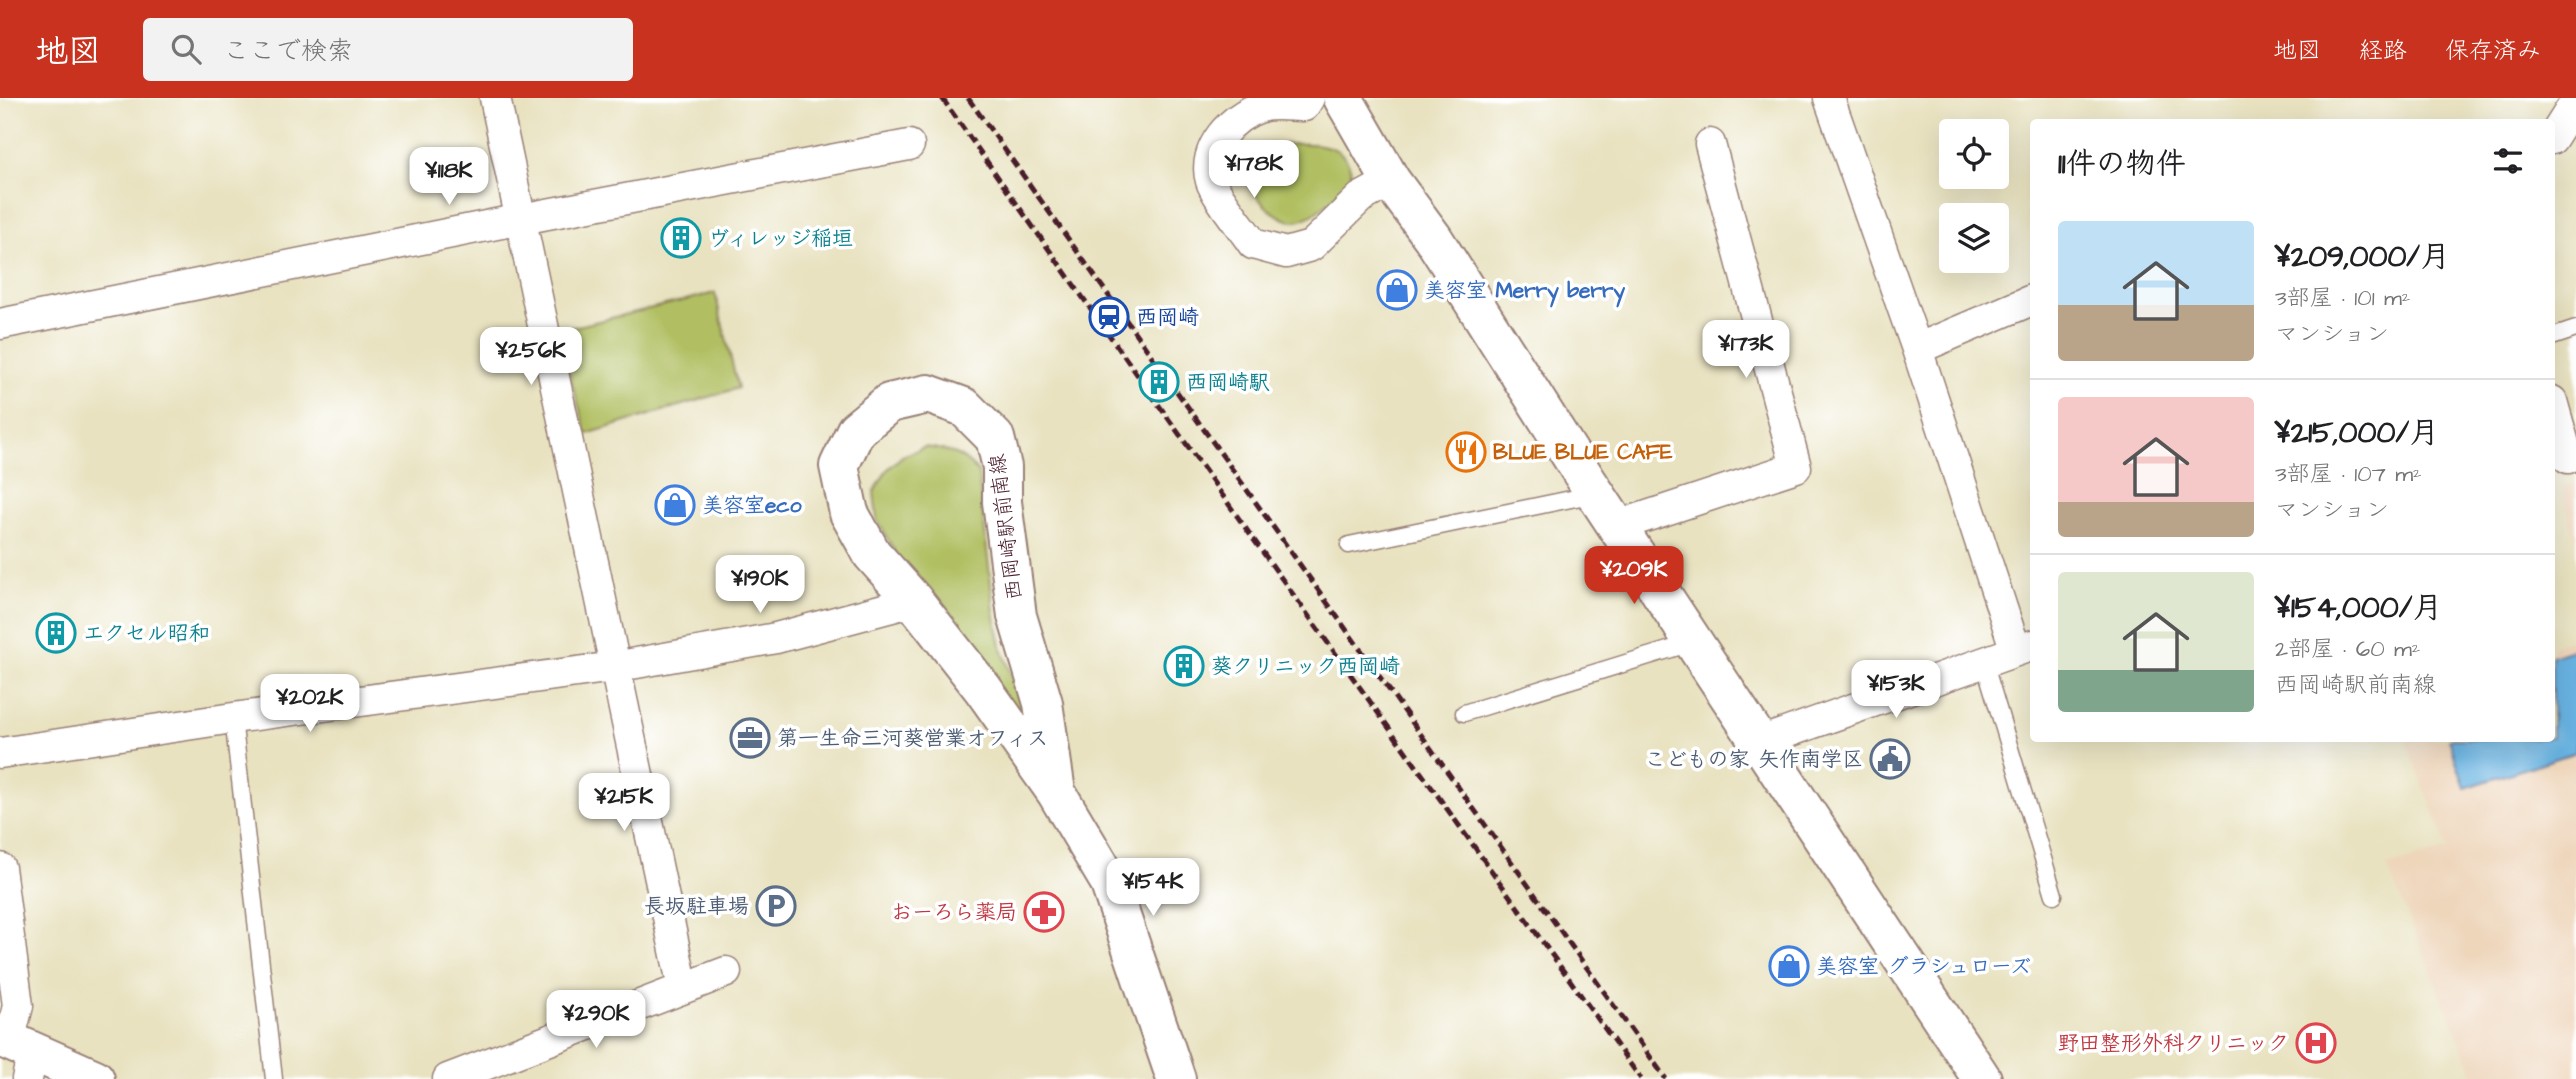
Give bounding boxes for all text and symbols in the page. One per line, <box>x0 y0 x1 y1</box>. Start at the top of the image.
search box <box>143 18 633 81</box>
text: 地図 <box>35 29 101 75</box>
icon: search <box>167 30 205 68</box>
text: ここで検索 <box>223 33 353 69</box>
text: 地図 <box>2273 34 2321 68</box>
text: 経路 <box>2359 34 2407 68</box>
text: 保存済み <box>2445 34 2541 68</box>
map controls <box>1939 119 2009 273</box>
button: locate <box>1939 119 2009 189</box>
pin: ¥178K <box>1205 140 1303 200</box>
icon: filters <box>2489 142 2527 180</box>
text: 11件の物件 <box>2058 143 2186 185</box>
text: ¥178K <box>1225 147 1283 179</box>
pin: ¥118K <box>400 148 498 207</box>
text: ¥118K <box>425 154 473 186</box>
button: layers <box>1939 203 2009 273</box>
building icon: ヴィレッジ稲垣 <box>660 217 702 259</box>
place label: ヴィレッジ稲垣 <box>708 224 853 253</box>
text: ¥209,000/月 <box>2275 236 2450 278</box>
icon: home <box>2114 249 2198 333</box>
shop icon: 美容室 Merry berry <box>1376 269 1418 311</box>
place label: 美容室 Merry berry <box>1424 276 1626 308</box>
text: 3部屋 · 101 m² <box>2275 282 2410 314</box>
station icon: 西岡崎 <box>1088 296 1130 338</box>
place label: 西岡崎 <box>1136 303 1199 332</box>
text: マンション <box>2275 318 2389 350</box>
pin: ¥173K <box>1697 320 1795 380</box>
text: ¥173K <box>1718 327 1774 359</box>
pin: ¥256K <box>482 328 580 387</box>
text: ¥256K <box>496 334 566 366</box>
building icon: 西岡崎駅 <box>1138 361 1180 403</box>
place label: 西岡崎駅 <box>1186 368 1270 397</box>
text: ¥215,000/月 <box>2275 412 2439 454</box>
icon: home <box>2114 425 2198 509</box>
restaurant icon: BLUE BLUE CAFE <box>1445 431 1487 473</box>
place label: BLUE BLUE CAFE <box>1493 438 1673 467</box>
street label: 西岡崎駅前南線 <box>983 452 1029 602</box>
text: 3部屋 · 107 m² <box>2275 458 2422 490</box>
shop icon: 美容室eco <box>654 484 696 526</box>
place label: 美容室eco <box>702 491 802 520</box>
text: マンション <box>2275 494 2389 526</box>
pin: ¥209K <box>1585 546 1683 606</box>
text: ¥209K <box>1601 553 1667 585</box>
pin: ¥190K <box>711 556 809 615</box>
text: ¥190K <box>732 562 788 594</box>
text: ¥154,000/月 <box>2275 587 2442 629</box>
icon: home <box>2114 600 2198 684</box>
building icon: エクセル昭和 <box>35 612 77 654</box>
place label: エクセル昭和 <box>83 619 210 648</box>
text: 2部屋 · 60 m² <box>2275 633 2420 665</box>
building icon: 葵クリニック西岡崎 <box>1163 645 1205 687</box>
place label: 葵クリニック西岡崎 <box>1211 652 1400 681</box>
pin: ¥153K <box>1847 660 1945 720</box>
text: ¥153K <box>1867 667 1925 699</box>
text: 西岡崎駅前南線 <box>2275 669 2436 701</box>
pin: ¥202K <box>261 674 359 734</box>
text: ¥202K <box>276 681 344 713</box>
office icon: 第一生命三河葵営業オフィス <box>729 717 771 759</box>
place label: 第一生命三河葵営業オフィス <box>777 724 1048 753</box>
public building icon: こどもの家 矢作南学区 <box>1869 738 1911 780</box>
place label: こどもの家 矢作南学区 <box>1645 745 1863 774</box>
pin: ¥215K <box>575 774 673 833</box>
text: ¥215K <box>595 780 653 812</box>
pin: ¥154K <box>1104 858 1202 918</box>
text: ¥154K <box>1122 865 1184 897</box>
parking icon: 長坂駐車場 <box>755 885 797 927</box>
pharmacy icon: おーろら薬局 <box>1023 891 1065 933</box>
place label: 長坂駐車場 <box>644 892 749 921</box>
place label: おーろら薬局 <box>891 898 1017 927</box>
shop icon: 美容室 グラシュローズ <box>1768 945 1810 987</box>
place label: 美容室 グラシュローズ <box>1816 952 2031 981</box>
pin: ¥290K <box>547 990 645 1050</box>
text: ¥290K <box>563 997 629 1029</box>
hospital icon: 野田整形外科クリニック <box>2295 1022 2337 1064</box>
place label: 野田整形外科クリニック <box>2058 1029 2289 1058</box>

